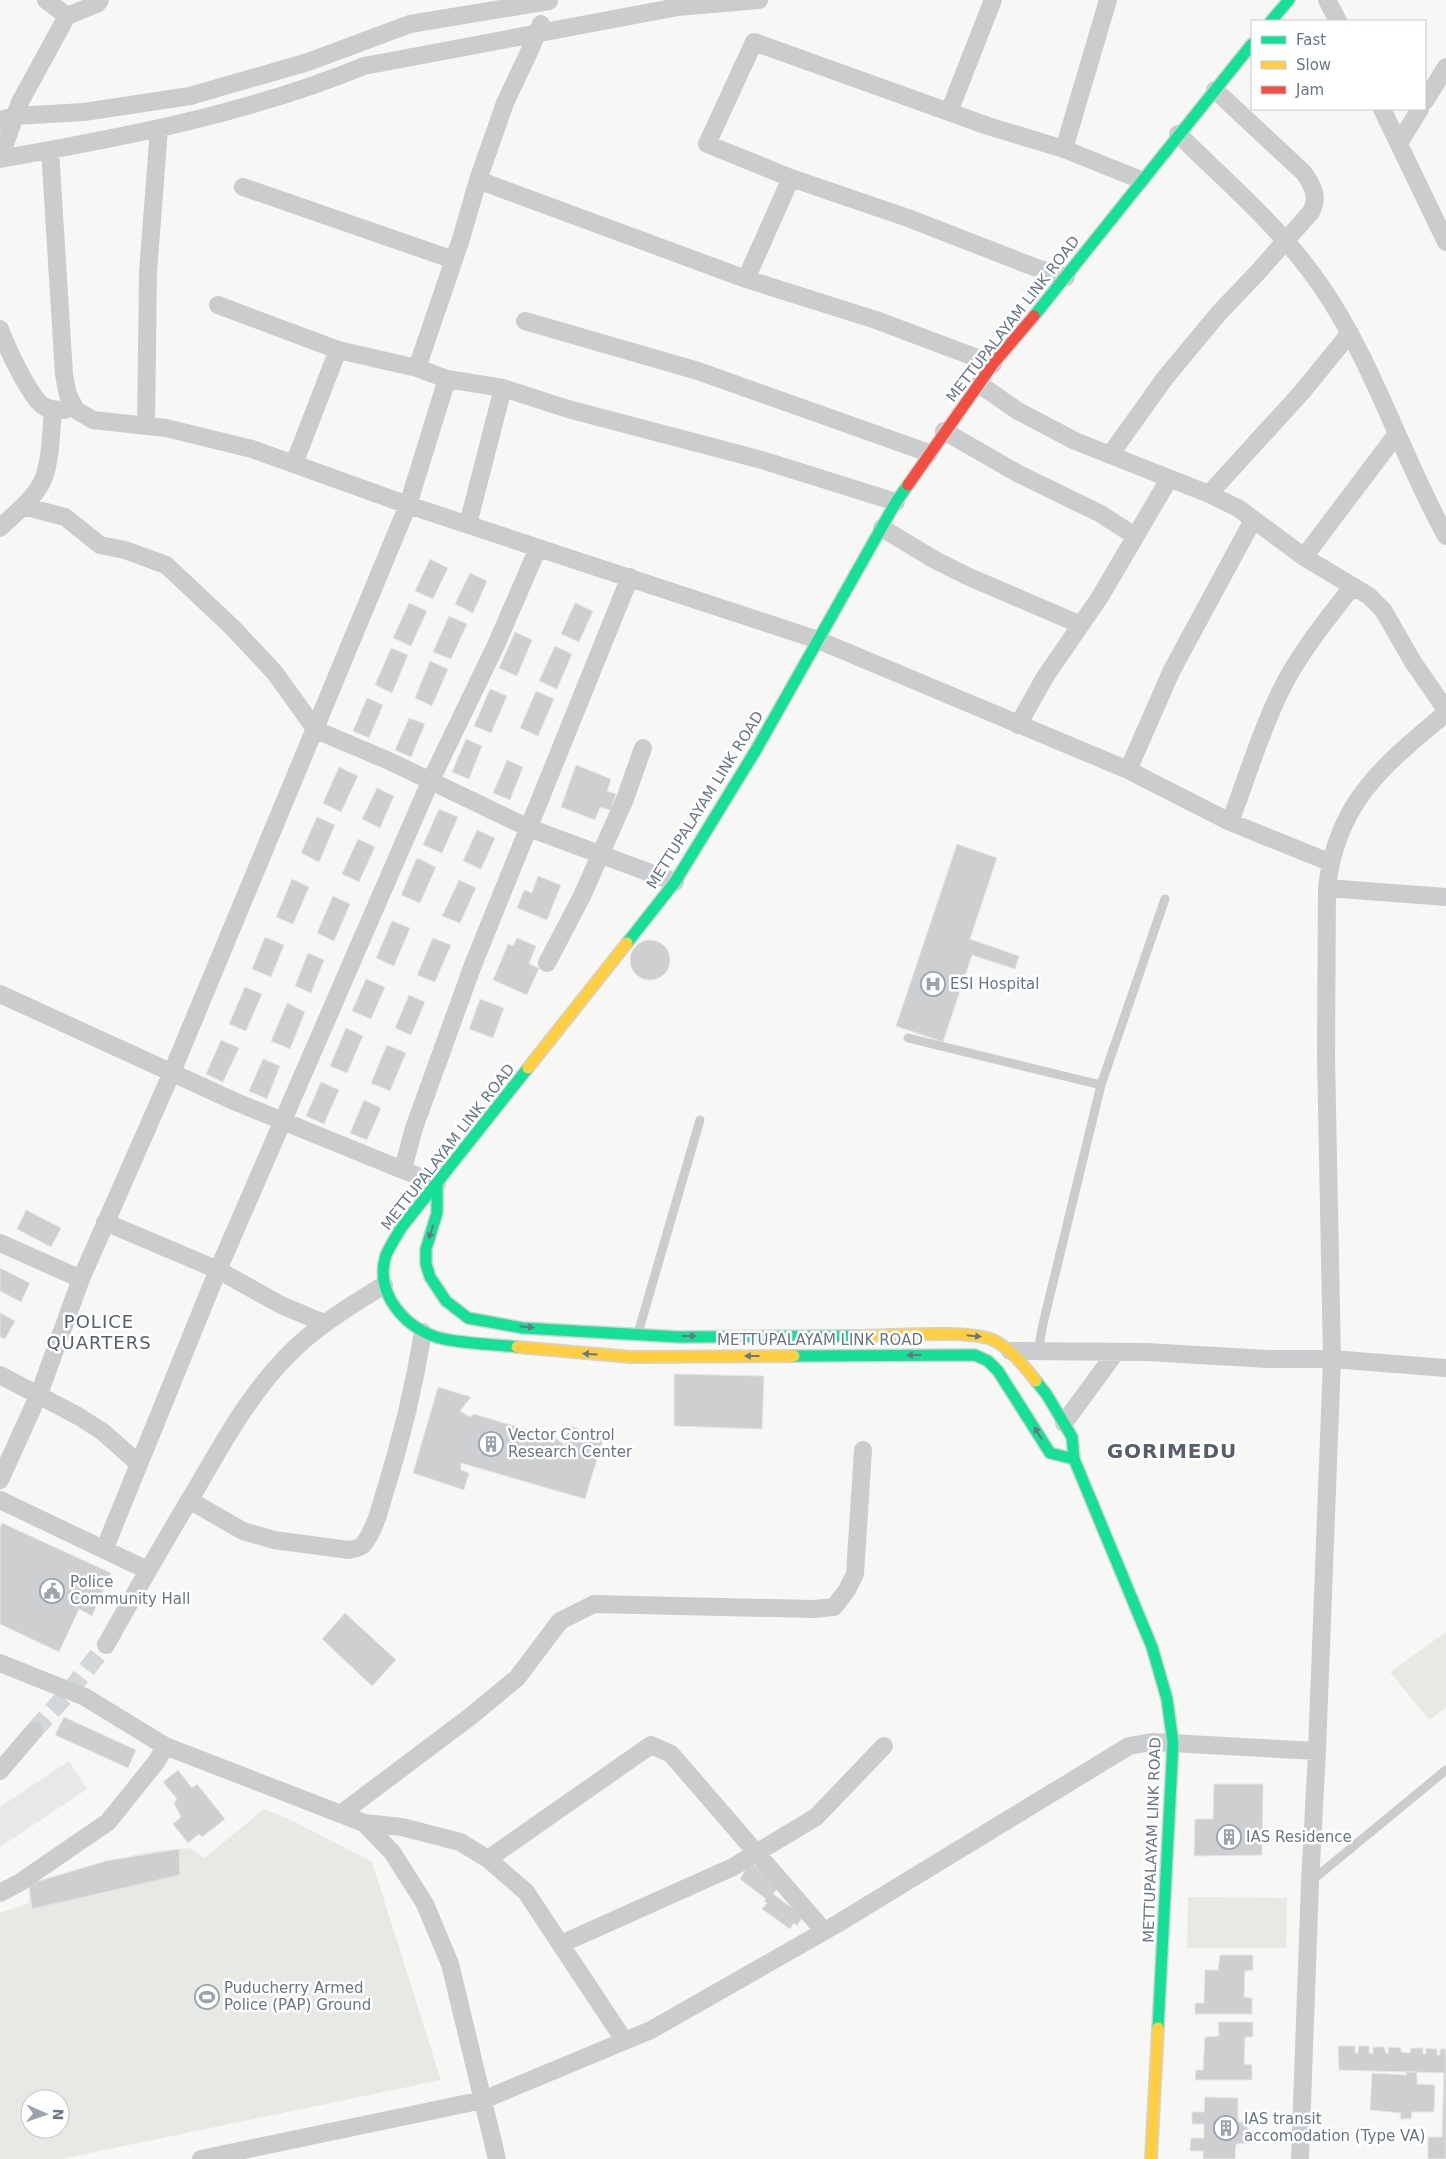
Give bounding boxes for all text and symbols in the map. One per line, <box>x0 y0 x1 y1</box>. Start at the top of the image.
legend <box>1251 20 1426 110</box>
text: Fast <box>1296 31 1326 49</box>
text: Slow <box>1296 56 1331 74</box>
text: Jam <box>1295 81 1324 99</box>
street label: METTUPALAYAM LINK ROAD <box>943 232 1083 406</box>
street label: METTUPALAYAM LINK ROAD <box>643 708 767 892</box>
hospital icon: ESI Hospital <box>920 971 946 997</box>
place label: ESI Hospital <box>950 975 1039 993</box>
street label: METTUPALAYAM LINK ROAD <box>378 1060 518 1234</box>
one-way arrow <box>427 1225 435 1240</box>
district label: POLICE QUARTERS <box>46 1311 152 1353</box>
one-way arrow <box>519 1324 535 1332</box>
street label: METTUPALAYAM LINK ROAD <box>717 1331 923 1349</box>
one-way arrow <box>681 1332 697 1340</box>
one-way arrow <box>966 1332 982 1340</box>
one-way arrow <box>581 1349 597 1357</box>
one-way arrow <box>906 1351 922 1359</box>
one-way arrow <box>744 1352 760 1360</box>
place label: Vector Control Research Center <box>508 1426 633 1461</box>
one-way arrow <box>1033 1426 1042 1439</box>
building icon: Vector Control Research Center <box>478 1431 504 1457</box>
district label: GORIMEDU <box>1107 1439 1237 1463</box>
place label: Police Community Hall <box>70 1573 190 1608</box>
public building icon: Police Community Hall <box>39 1578 65 1604</box>
street label: METTUPALAYAM LINK ROAD <box>1139 1737 1165 1943</box>
building icon: IAS Residence <box>1216 1824 1242 1850</box>
place label: IAS Residence <box>1246 1828 1352 1846</box>
place label: Puducherry Armed Police (PAP) Ground <box>224 1979 371 2014</box>
sports icon: Puducherry Armed Police (PAP) Ground <box>194 1984 220 2010</box>
north arrow <box>20 2089 70 2139</box>
text: N <box>50 2108 66 2121</box>
place label: IAS transit accomodation (Type VA) <box>1244 2110 1425 2145</box>
building icon: IAS transit accomodation (Type VA) <box>1213 2115 1239 2141</box>

